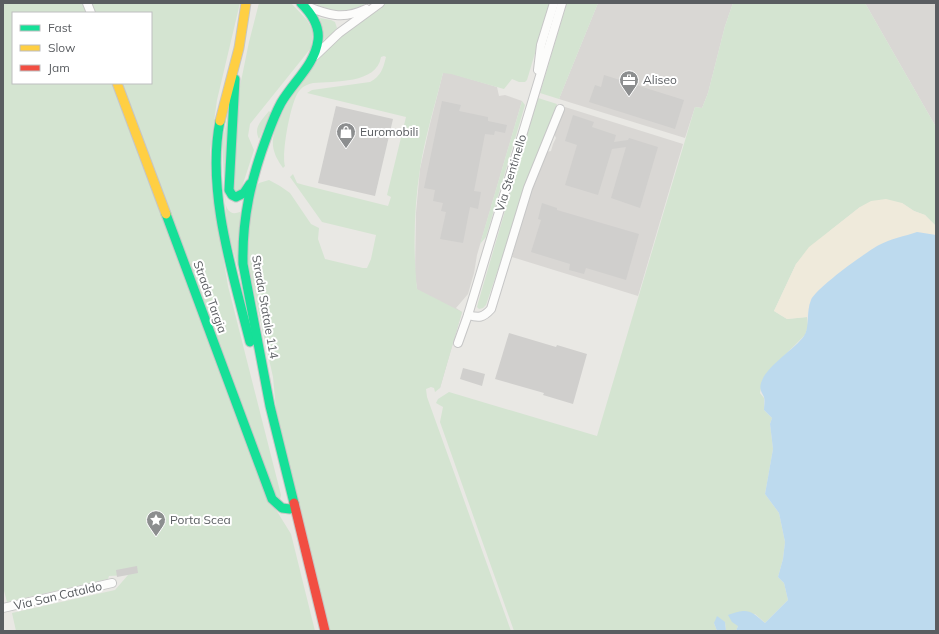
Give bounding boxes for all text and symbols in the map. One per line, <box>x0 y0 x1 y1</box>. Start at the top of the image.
legend <box>12 12 152 84</box>
text: Fast <box>48 20 72 35</box>
text: Slow <box>48 40 76 55</box>
text: Jam <box>48 60 70 75</box>
office icon: Aliseo <box>618 69 640 97</box>
place label: Aliseo <box>643 72 677 87</box>
shop icon: Euromobili <box>335 121 357 149</box>
place label: Euromobili <box>360 124 418 139</box>
street label: Via Stentinello <box>492 132 529 213</box>
street label: Strada Statale 114 <box>249 254 282 360</box>
street label: Strada Targia <box>190 259 230 335</box>
place icon: Porta Scea <box>145 509 167 537</box>
place label: Porta Scea <box>170 512 231 527</box>
street label: Via San Cataldo <box>12 578 104 613</box>

